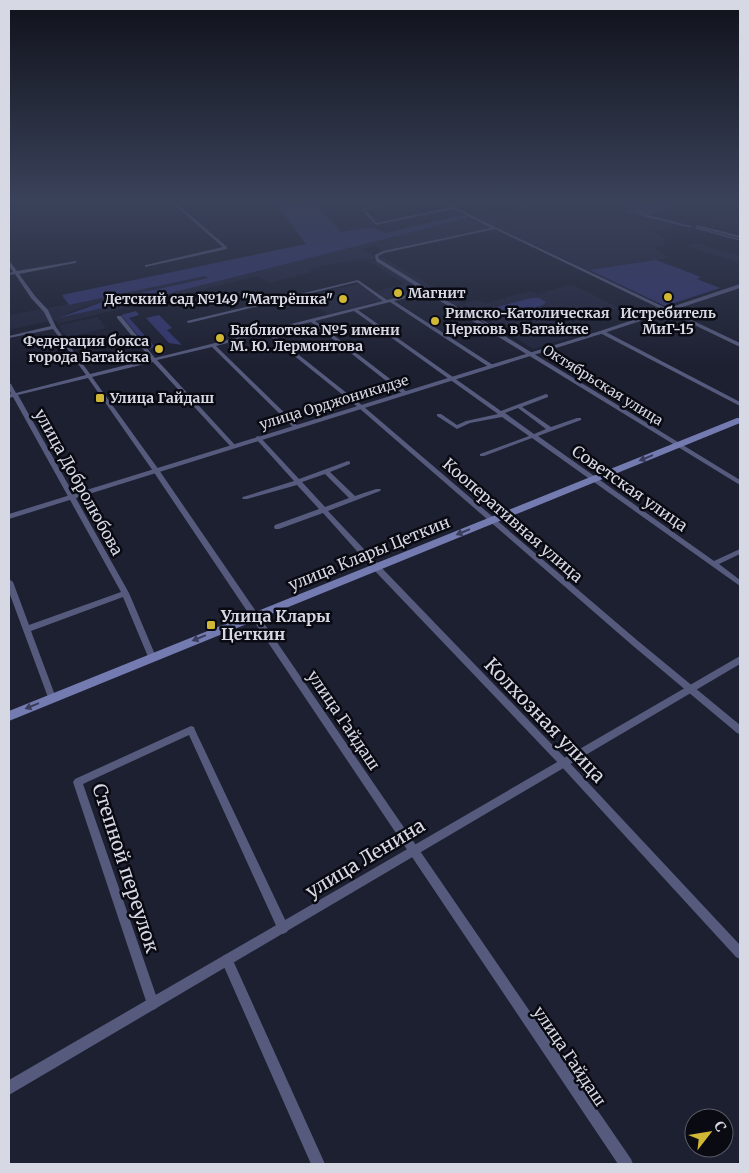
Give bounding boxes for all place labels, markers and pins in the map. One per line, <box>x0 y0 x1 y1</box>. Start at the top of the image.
place label: Магнит <box>408 284 466 302</box>
marker: Магнит <box>392 287 404 299</box>
place label: Детский сад №149 "Матрёшка" <box>104 290 333 308</box>
marker: Истребитель МиГ-15 <box>662 291 674 303</box>
marker: Детский сад №149 "Матрёшка" <box>337 293 349 305</box>
place label: Римско-Католическая Церковь в Батайске <box>445 304 610 338</box>
place label: Истребитель МиГ-15 <box>620 304 716 338</box>
marker: Римско-Католическая Церковь в Батайске <box>429 315 441 327</box>
place label: Библиотека №5 имени М. Ю. Лермонтова <box>230 321 400 355</box>
place label: Федерация бокса города Батайска <box>23 332 149 366</box>
marker: Библиотека №5 имени М. Ю. Лермонтова <box>214 332 226 344</box>
marker: Федерация бокса города Батайска <box>153 343 165 355</box>
place label: Улица Гайдаш <box>109 389 214 407</box>
marker: Улица Гайдаш <box>94 392 106 404</box>
place label: Улица Клары Цеткин <box>220 606 331 644</box>
marker: Улица Клары Цеткин <box>205 619 217 631</box>

